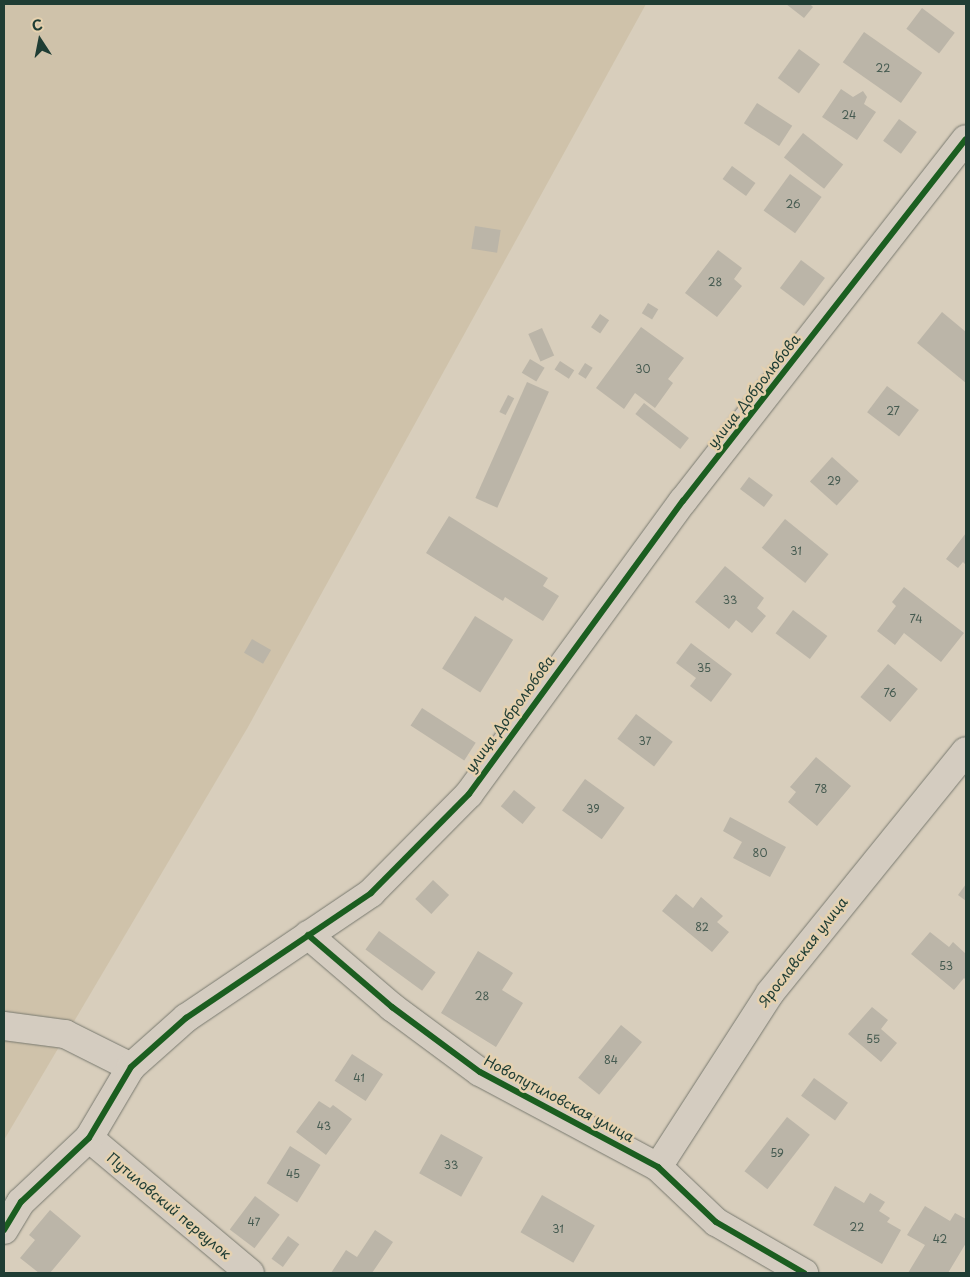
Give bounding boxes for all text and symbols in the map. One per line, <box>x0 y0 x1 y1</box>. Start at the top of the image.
text: С <box>30 13 44 36</box>
north arrow <box>15 15 65 65</box>
house number: 22 <box>876 61 890 75</box>
house number: 24 <box>842 108 856 122</box>
house number: 26 <box>785 197 801 211</box>
house number: 28 <box>708 275 722 289</box>
street label: улица Добролюбова <box>704 330 804 452</box>
house number: 30 <box>635 362 651 376</box>
house number: 27 <box>886 404 900 418</box>
house number: 29 <box>827 474 841 488</box>
house number: 31 <box>790 544 802 558</box>
house number: 33 <box>723 593 737 607</box>
house number: 74 <box>909 612 923 626</box>
street label: улица Добролюбова <box>462 652 558 776</box>
house number: 35 <box>697 661 711 675</box>
house number: 76 <box>883 686 897 700</box>
house number: 37 <box>639 734 651 748</box>
house number: 78 <box>815 782 827 796</box>
house number: 39 <box>586 802 600 816</box>
house number: 80 <box>753 846 767 860</box>
street label: Ярославская улица <box>755 894 851 1010</box>
house number: 82 <box>695 920 709 934</box>
house number: 53 <box>939 959 953 973</box>
house number: 28 <box>475 989 489 1003</box>
house number: 55 <box>866 1032 880 1046</box>
street label: Новопутиловская улица <box>481 1052 637 1146</box>
house number: 84 <box>604 1053 618 1067</box>
house number: 41 <box>353 1071 365 1085</box>
house number: 43 <box>317 1119 331 1133</box>
house number: 59 <box>770 1146 784 1160</box>
street label: Путиловский переулок <box>104 1149 234 1263</box>
house number: 33 <box>444 1158 458 1172</box>
house number: 45 <box>286 1167 300 1181</box>
house number: 47 <box>248 1215 260 1229</box>
house number: 22 <box>850 1220 864 1234</box>
house number: 31 <box>552 1222 564 1236</box>
house number: 42 <box>933 1232 947 1246</box>

